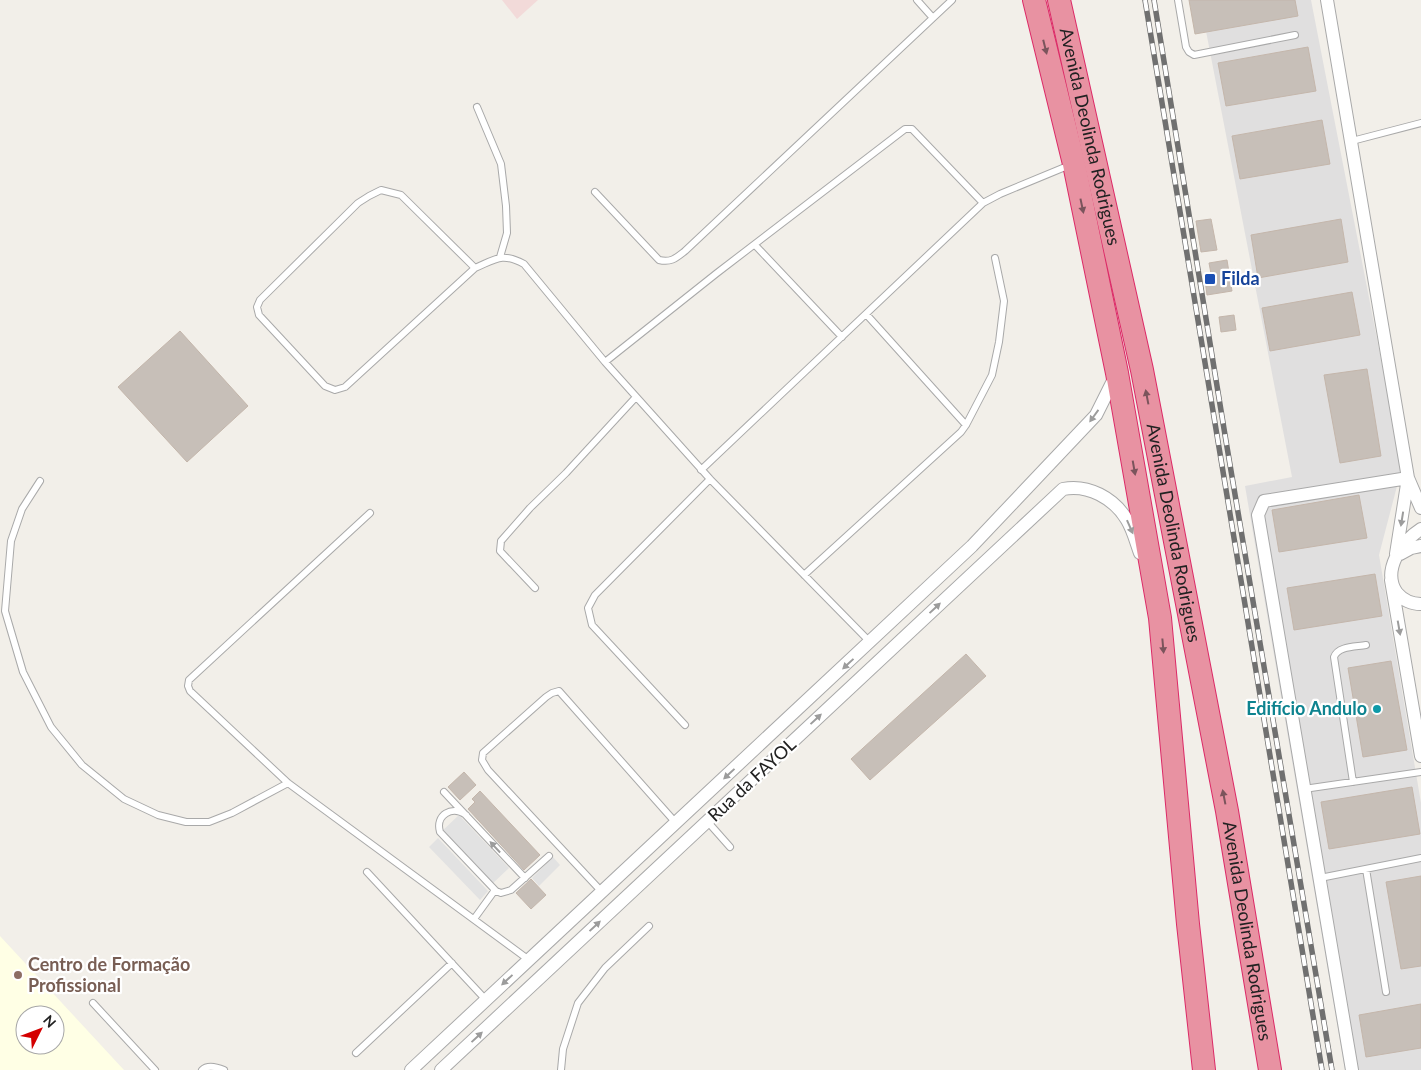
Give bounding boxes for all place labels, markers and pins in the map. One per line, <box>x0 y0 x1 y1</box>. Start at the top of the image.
place label: Filda <box>1221 267 1260 289</box>
marker: Filda <box>1203 272 1217 286</box>
place label: Edifício Andulo <box>1246 697 1367 719</box>
marker: Edifício Andulo <box>1371 703 1383 715</box>
place label: Centro de Formação Profissional <box>28 953 190 996</box>
marker: Centro de Formação Profissional <box>12 969 24 981</box>

